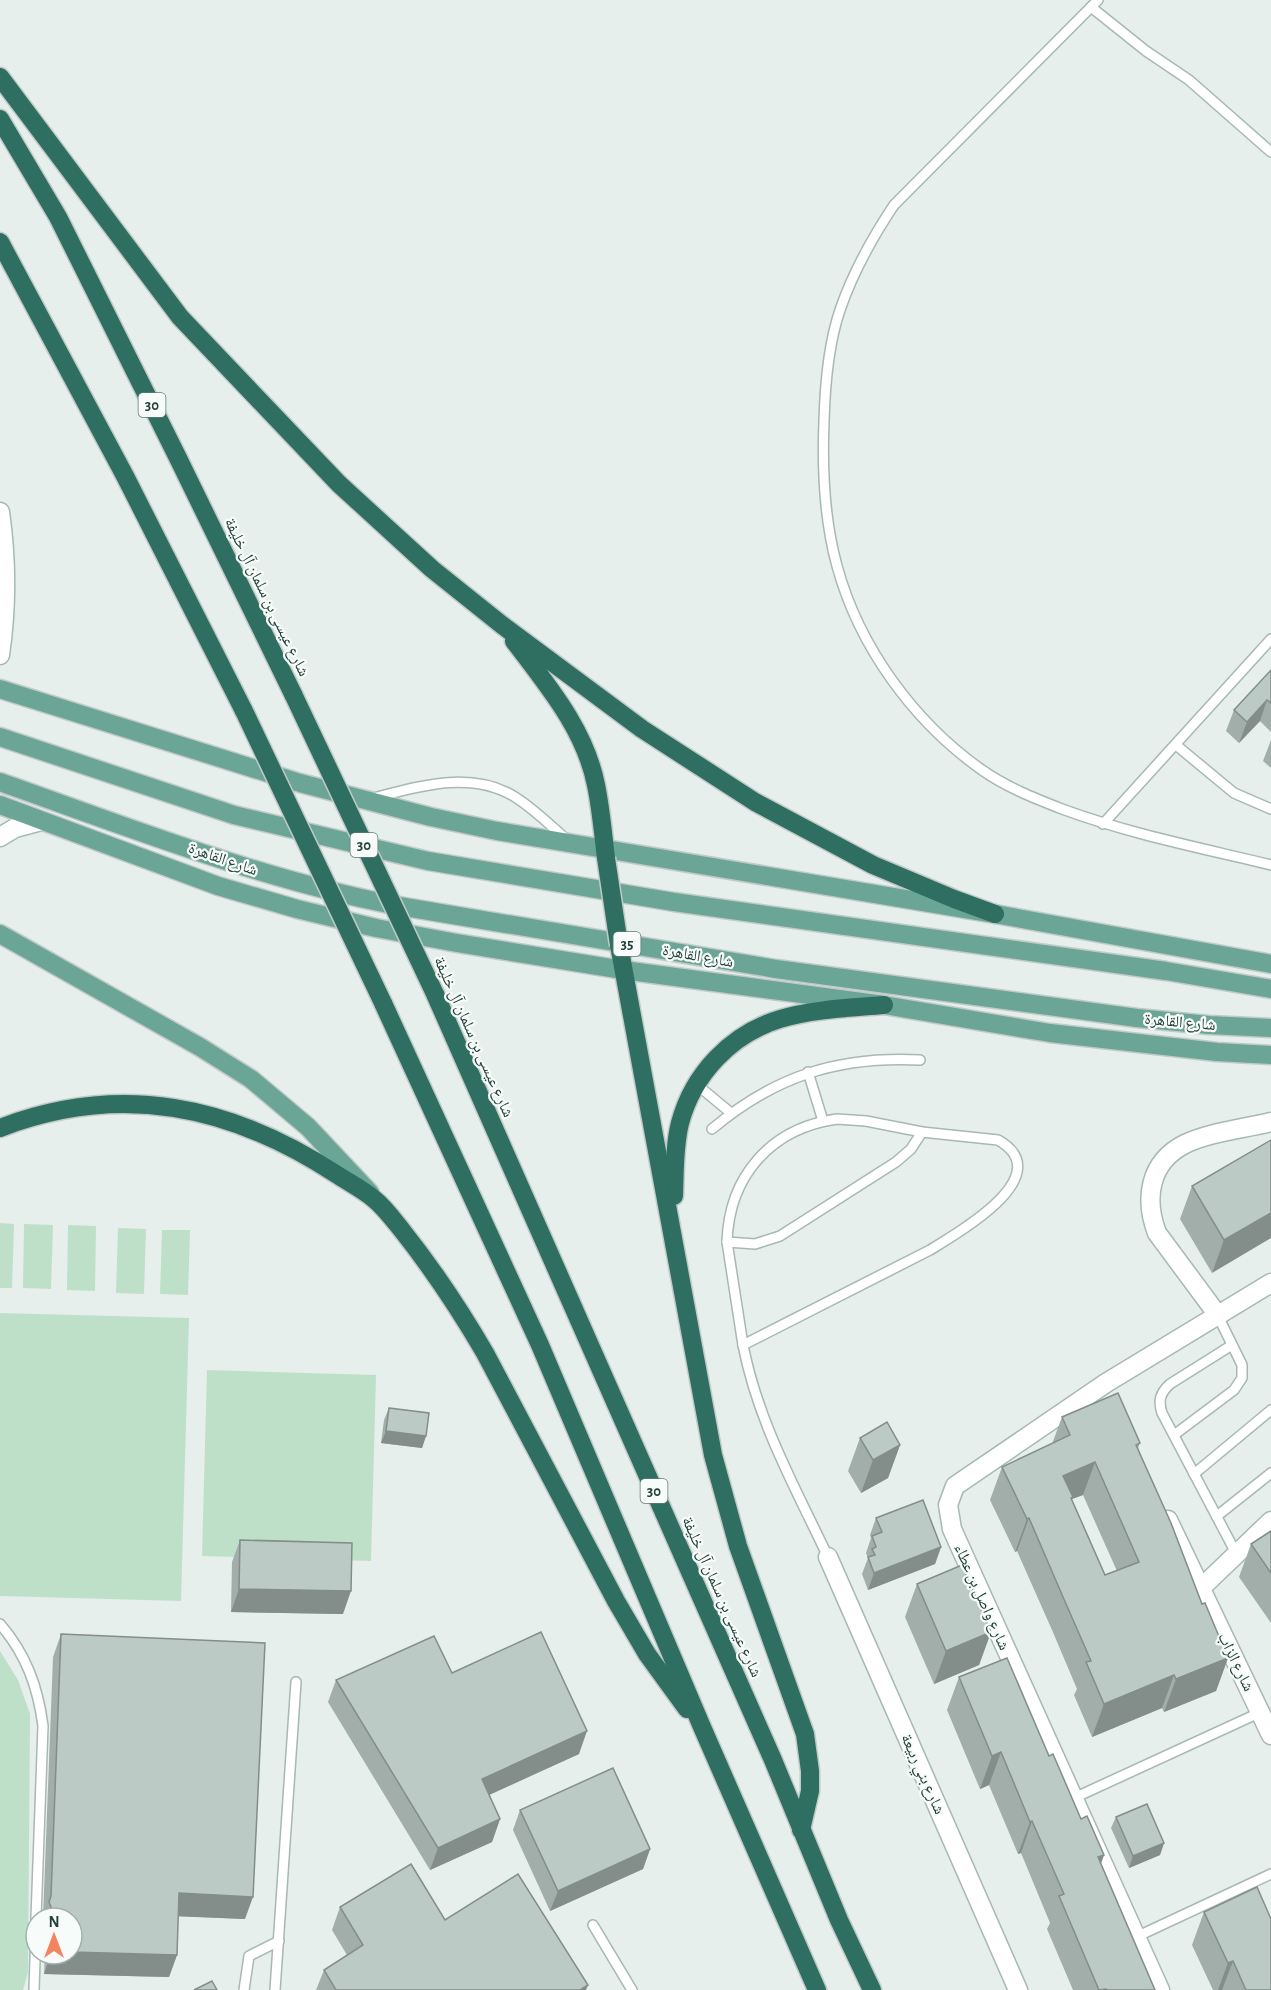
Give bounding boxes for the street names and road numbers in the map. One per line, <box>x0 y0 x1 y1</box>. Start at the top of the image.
road number: 30 <box>138 393 166 417</box>
street label: شارع عيسى بن سلمان آل خليفة <box>220 515 313 680</box>
road number: 30 <box>350 833 378 857</box>
street label: شارع القاهرة <box>186 840 259 880</box>
road number: 35 <box>614 932 640 956</box>
street label: شارع القاهرة <box>661 942 735 972</box>
street label: شارع عيسى بن سلمان آل خليفة <box>429 954 517 1121</box>
street label: شارع القاهرة <box>1143 1011 1216 1035</box>
road number: 30 <box>640 1479 668 1503</box>
street label: شارع عيسى بن سلمان آل خليفة <box>677 1514 765 1681</box>
street label: شارع واصل بن عطاء <box>950 1541 1013 1653</box>
street label: شارع الزاب <box>1213 1630 1257 1695</box>
street label: شارع بني ربيعة <box>894 1731 948 1818</box>

